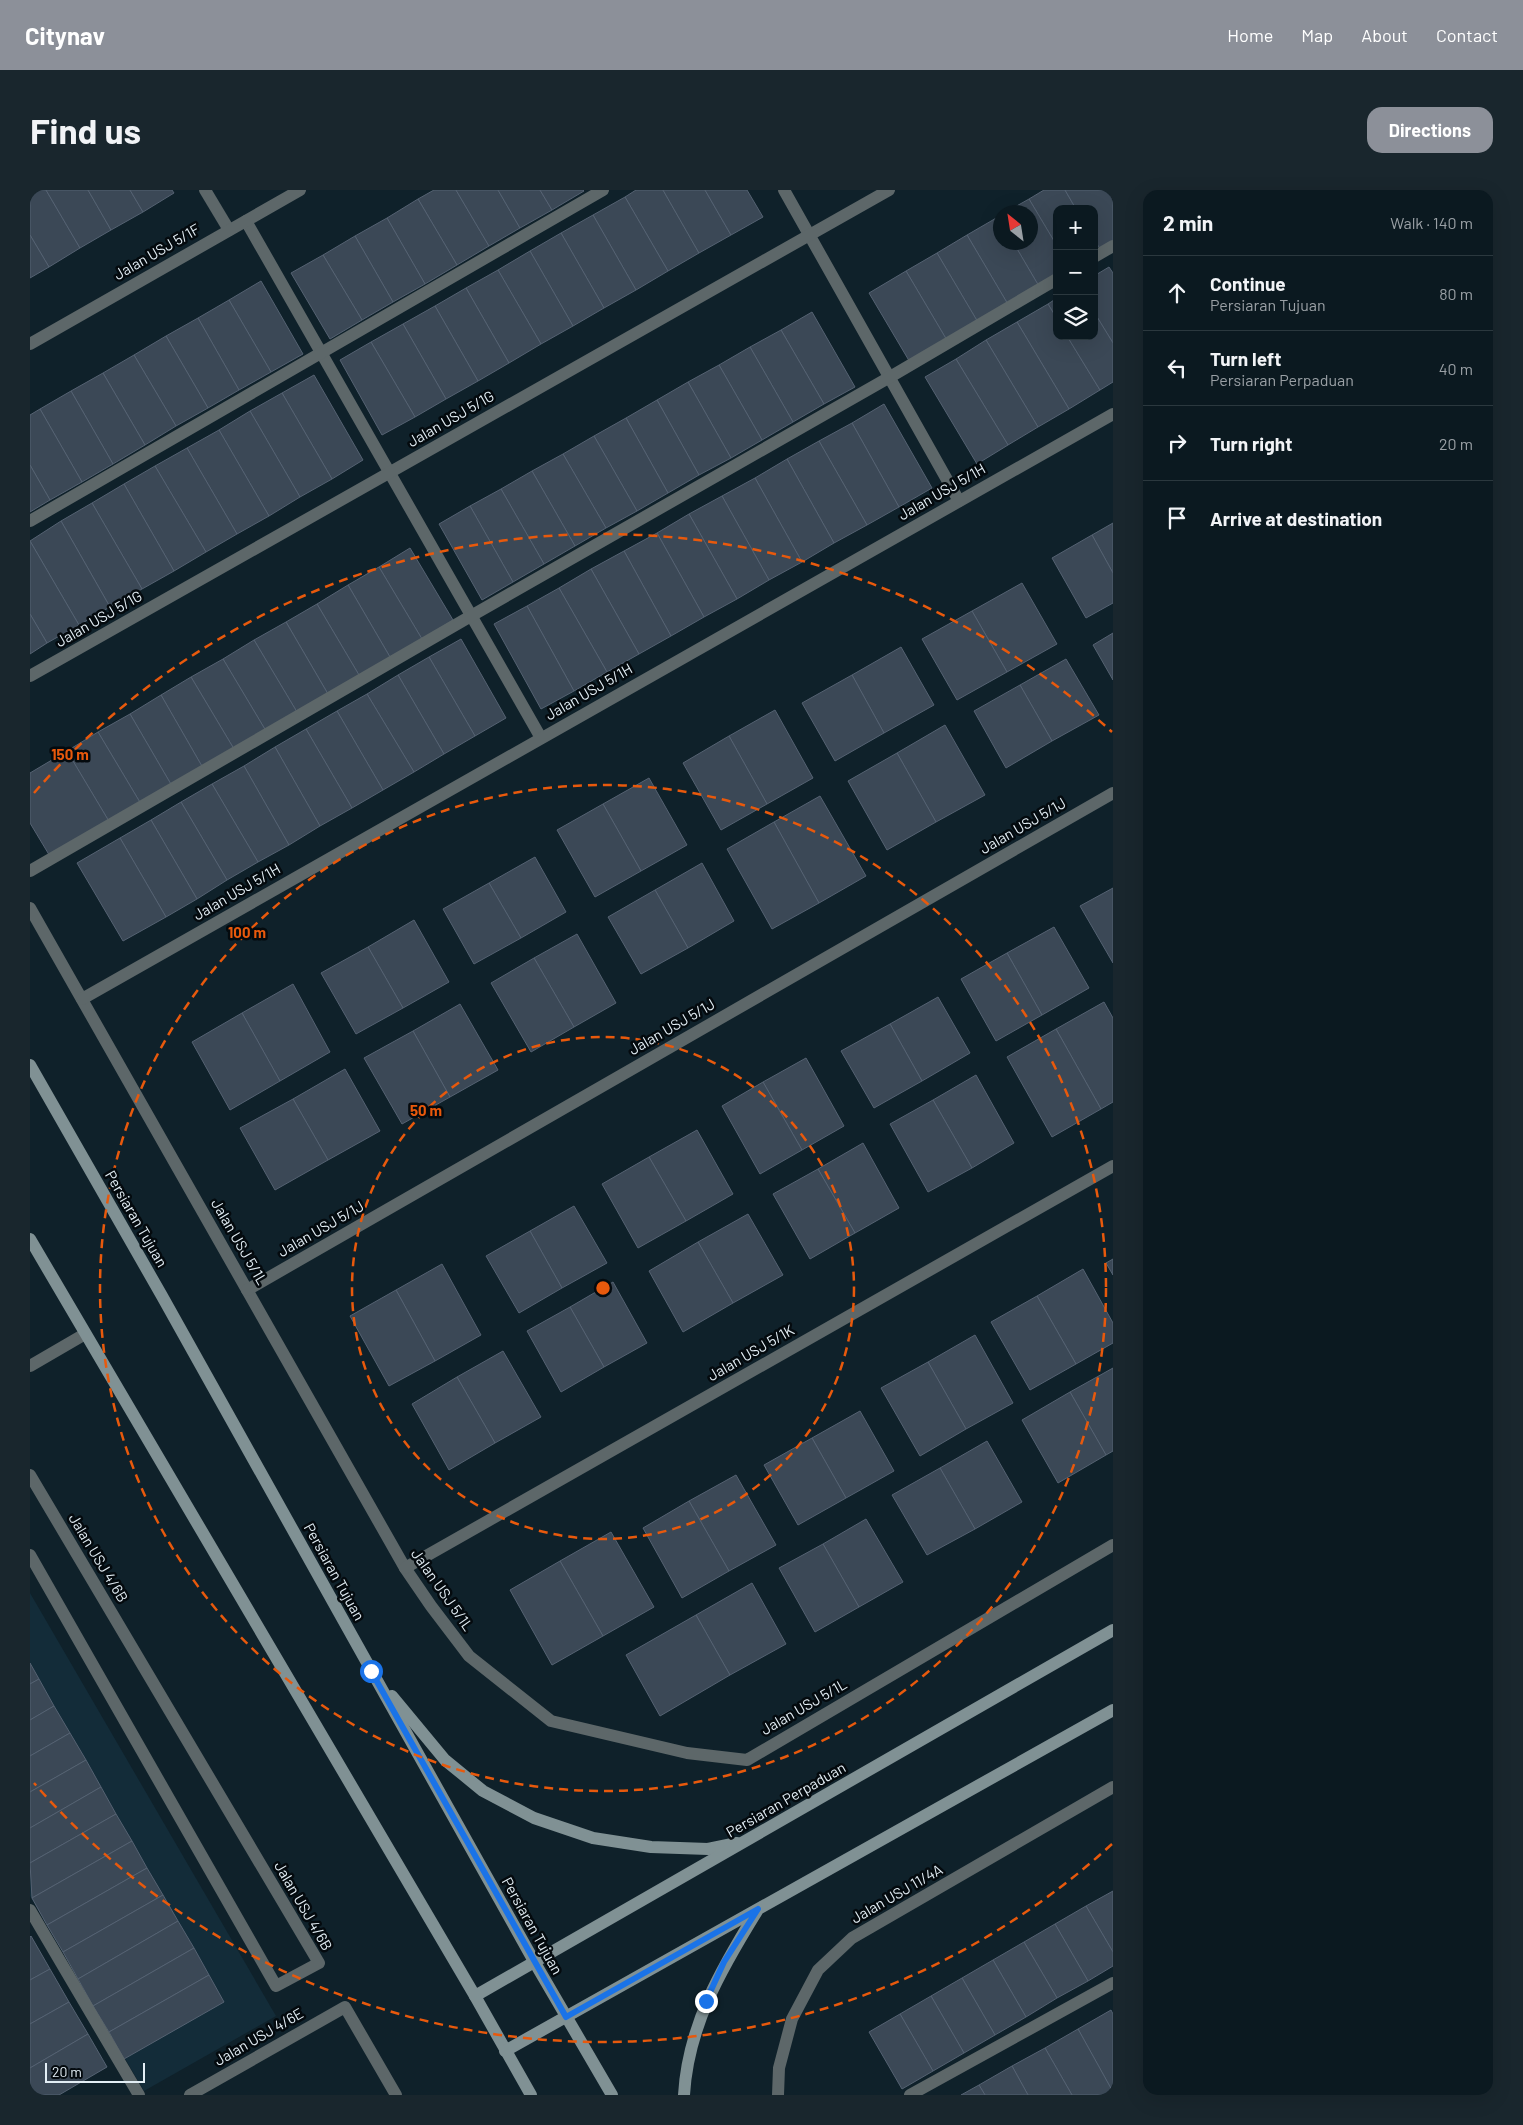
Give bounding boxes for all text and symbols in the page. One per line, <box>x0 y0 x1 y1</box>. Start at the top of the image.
text: Citynav <box>25 21 105 50</box>
text: Home <box>1227 24 1273 46</box>
text: Map <box>1301 24 1333 46</box>
text: About <box>1361 24 1408 46</box>
text: Contact <box>1436 24 1498 46</box>
button: Directions <box>1367 107 1493 153</box>
text: Find us <box>30 109 141 151</box>
north arrow <box>993 205 1038 250</box>
map controls <box>1053 205 1098 340</box>
button: + <box>1053 205 1098 250</box>
text: 2 min <box>1163 210 1213 235</box>
text: Walk · 140 m <box>1390 213 1473 232</box>
street label: Jalan USJ 5/1F <box>110 219 203 283</box>
button: − <box>1053 250 1098 295</box>
text: Continue <box>1210 272 1286 295</box>
icon: ahead <box>1163 279 1191 307</box>
text: 80 m <box>1439 284 1473 303</box>
button: layers <box>1053 295 1098 340</box>
text: Persiaran Tujuan <box>1210 295 1326 314</box>
text: Turn left <box>1210 347 1281 370</box>
icon: left <box>1163 354 1191 382</box>
text: 40 m <box>1439 359 1473 378</box>
text: Persiaran Perpaduan <box>1210 370 1354 389</box>
street label: Jalan USJ 5/1G <box>404 386 497 450</box>
icon: right <box>1163 429 1191 457</box>
text: Turn right <box>1210 432 1292 455</box>
text: 20 m <box>1439 434 1473 453</box>
street label: Jalan USJ 5/1H <box>895 459 988 523</box>
icon: arrive <box>1163 504 1191 532</box>
text: Arrive at destination <box>1210 507 1382 530</box>
street label: Jalan USJ 5/1G <box>52 586 145 650</box>
street label: Jalan USJ 5/1H <box>542 659 635 723</box>
text: 150 m <box>51 745 89 763</box>
street label: Jalan USJ 5/1J <box>976 793 1069 857</box>
street label: Jalan USJ 5/1H <box>190 859 283 923</box>
text: 100 m <box>228 923 266 941</box>
street label: Jalan USJ 5/1J <box>625 994 718 1058</box>
text: 50 m <box>410 1101 442 1119</box>
street label: Persiaran Tujuan <box>102 1167 172 1270</box>
street label: Jalan USJ 5/1L <box>208 1195 272 1288</box>
street label: Jalan USJ 5/1J <box>274 1196 367 1260</box>
centre of rings <box>594 1279 612 1297</box>
street label: Jalan USJ 5/1K <box>704 1320 797 1384</box>
street label: Jalan USJ 4/6B <box>65 1510 132 1605</box>
street label: Persiaran Tujuan <box>301 1520 369 1623</box>
street label: Jalan USJ 5/1L <box>408 1545 478 1634</box>
route start <box>360 1660 383 1683</box>
street label: Jalan USJ 5/1L <box>757 1674 850 1738</box>
street label: Persiaran Perpaduan <box>723 1758 848 1841</box>
street label: Jalan USJ 4/6B <box>271 1858 337 1953</box>
street label: Jalan USJ 11/4A <box>848 1860 945 1927</box>
street label: Persiaran Tujuan <box>499 1874 567 1977</box>
route end <box>695 1990 718 2013</box>
street label: Jalan USJ 4/6E <box>211 2003 306 2069</box>
scale bar <box>45 2060 145 2083</box>
text: 20 m <box>52 2063 82 2080</box>

